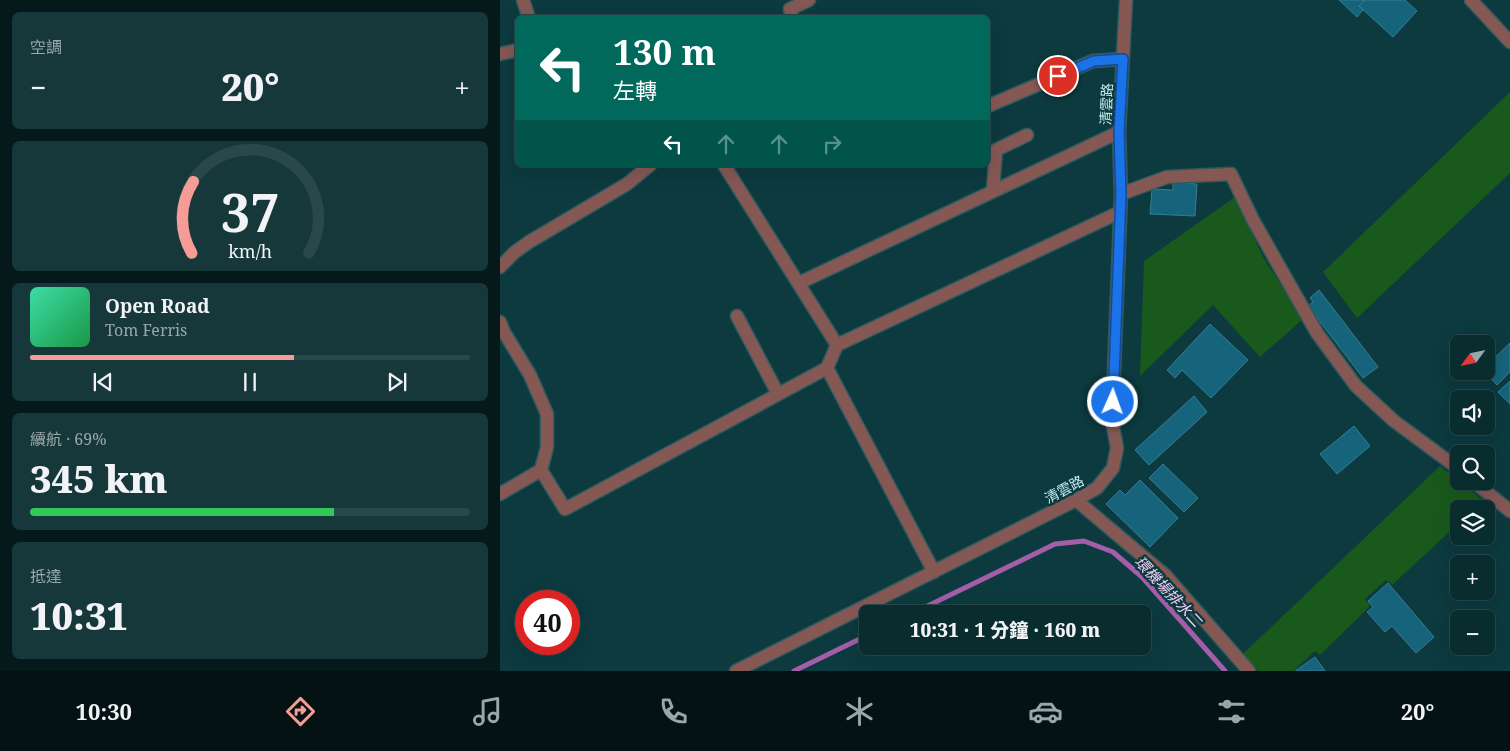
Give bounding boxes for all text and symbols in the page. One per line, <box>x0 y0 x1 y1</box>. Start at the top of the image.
text: 130 m <box>613 28 716 75</box>
icon: left <box>530 35 595 100</box>
text: 空調 <box>30 36 62 58</box>
pin <box>1037 55 1079 97</box>
text: 20° <box>221 60 279 112</box>
icon: arrive <box>1044 62 1072 90</box>
text: − <box>30 68 46 106</box>
text: + <box>454 68 470 106</box>
text: 左轉 <box>613 75 657 105</box>
street label: 清雲路 <box>1095 83 1117 125</box>
icon: left <box>659 130 687 158</box>
icon: ahead <box>712 130 740 158</box>
icon: ahead <box>765 130 793 158</box>
icon: right <box>818 130 846 158</box>
text: 37 <box>221 176 279 247</box>
text: km/h <box>228 239 272 263</box>
text: Open Road <box>105 293 210 319</box>
text: Tom Ferris <box>105 319 187 341</box>
north arrow <box>1450 335 1495 380</box>
map controls <box>1450 335 1495 655</box>
icon: previous <box>89 368 117 396</box>
icon: pause <box>236 368 264 396</box>
icon: next <box>383 368 411 396</box>
position arrow <box>1086 375 1138 427</box>
button: sound <box>1450 390 1495 435</box>
text: 續航 · 69% <box>30 428 107 450</box>
button: search <box>1450 445 1495 490</box>
text: 345 km <box>30 452 168 504</box>
street label: 清雲路 <box>1041 471 1087 507</box>
button: layers <box>1450 500 1495 545</box>
water label: 環機場排水二 <box>1131 551 1208 631</box>
button: + <box>1450 555 1495 600</box>
text: 抵達 <box>30 565 62 587</box>
text: 10:31 <box>30 589 128 641</box>
speed limit sign: 40 <box>515 590 580 655</box>
button: − <box>1450 610 1495 655</box>
text: 10:31 · 1 分鐘 · 160 m <box>910 617 1100 643</box>
icon: directions <box>283 694 318 729</box>
icon: music <box>470 694 505 729</box>
icon: phone <box>656 694 691 729</box>
icon: climate <box>842 694 877 729</box>
icon: car <box>1028 694 1063 729</box>
icon: filters <box>1214 694 1249 729</box>
text: 10:30 <box>76 696 132 726</box>
text: 20° <box>1401 696 1434 726</box>

